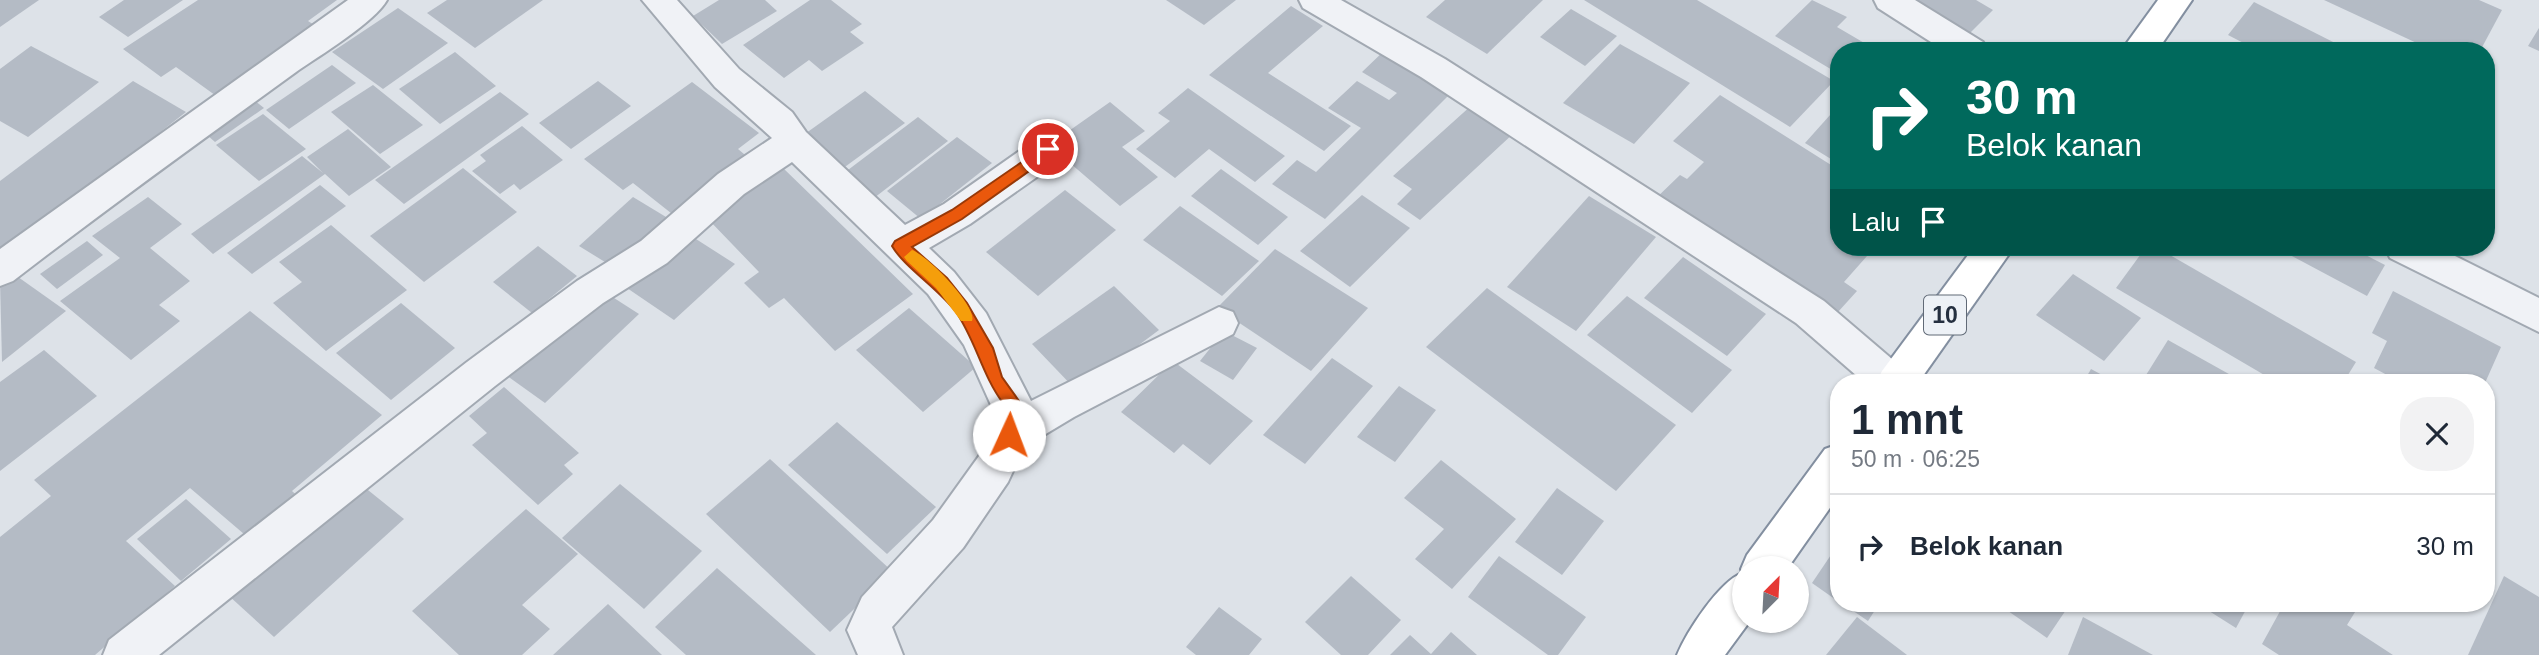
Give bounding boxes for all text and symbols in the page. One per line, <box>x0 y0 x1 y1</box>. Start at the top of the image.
icon: right <box>1851 70 1942 161</box>
text: 30 m <box>1966 70 2078 124</box>
pin <box>1018 119 1078 179</box>
text: Belok kanan <box>1966 127 2142 163</box>
icon: arrive <box>1029 130 1067 168</box>
icon: arrive <box>1914 203 1952 241</box>
text: Lalu <box>1851 207 1900 237</box>
road number: 10 <box>1924 296 1966 334</box>
text: 1 mnt <box>1851 396 1963 443</box>
button: close <box>2400 397 2474 471</box>
position arrow <box>972 398 1046 472</box>
text: 50 m · 06:25 <box>1851 446 1980 472</box>
icon: right <box>1851 528 1889 566</box>
text: Belok kanan <box>1910 531 2063 561</box>
text: 30 m <box>2416 531 2474 561</box>
north arrow <box>1732 556 1810 634</box>
map controls <box>1732 556 1809 633</box>

